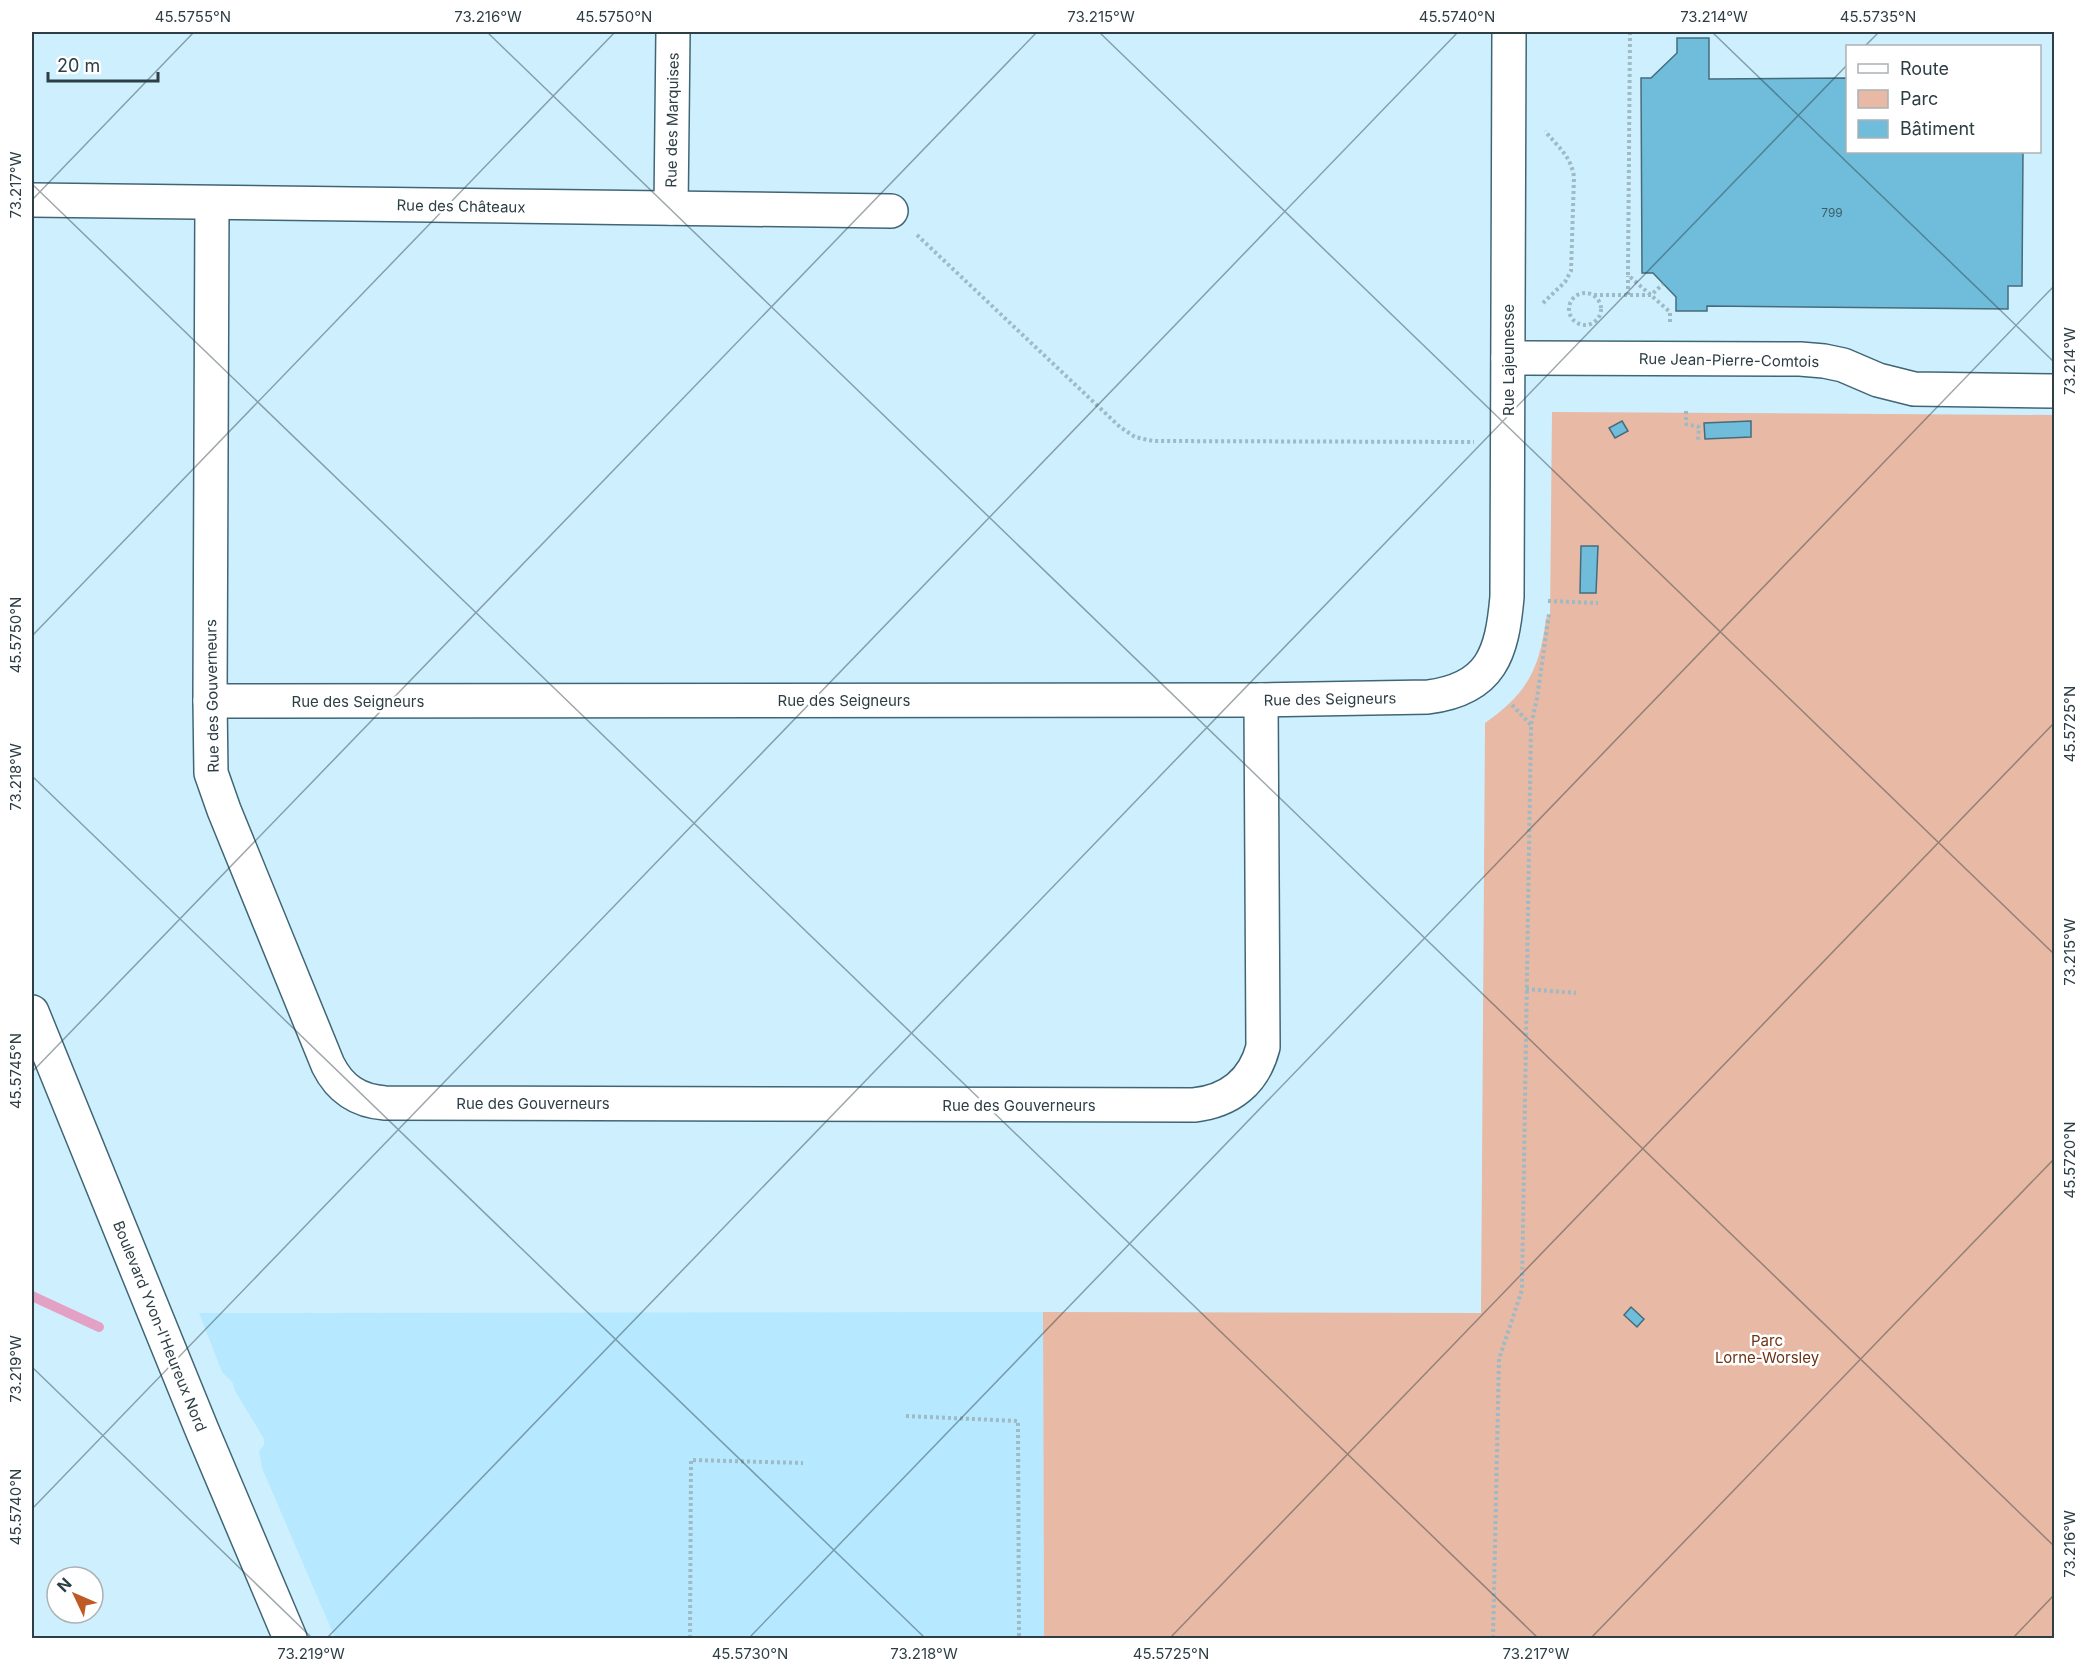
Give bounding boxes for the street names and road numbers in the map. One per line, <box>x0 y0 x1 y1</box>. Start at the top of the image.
street label: Rue des Marquises <box>661 52 683 188</box>
street label: Rue des Châteaux <box>396 195 526 217</box>
street label: Rue Lajeunesse <box>1499 304 1518 416</box>
street label: Rue Jean-Pierre-Comtois <box>1639 349 1819 371</box>
street label: Rue des Gouverneurs <box>201 619 223 773</box>
street label: Rue des Seigneurs <box>1263 688 1397 710</box>
street label: Rue des Seigneurs <box>778 691 910 710</box>
street label: Rue des Seigneurs <box>292 692 424 711</box>
street label: Rue des Gouverneurs <box>456 1094 610 1113</box>
street label: Rue des Gouverneurs <box>942 1096 1096 1115</box>
street label: Boulevard Yvon-l'Heureux Nord <box>109 1218 211 1434</box>

